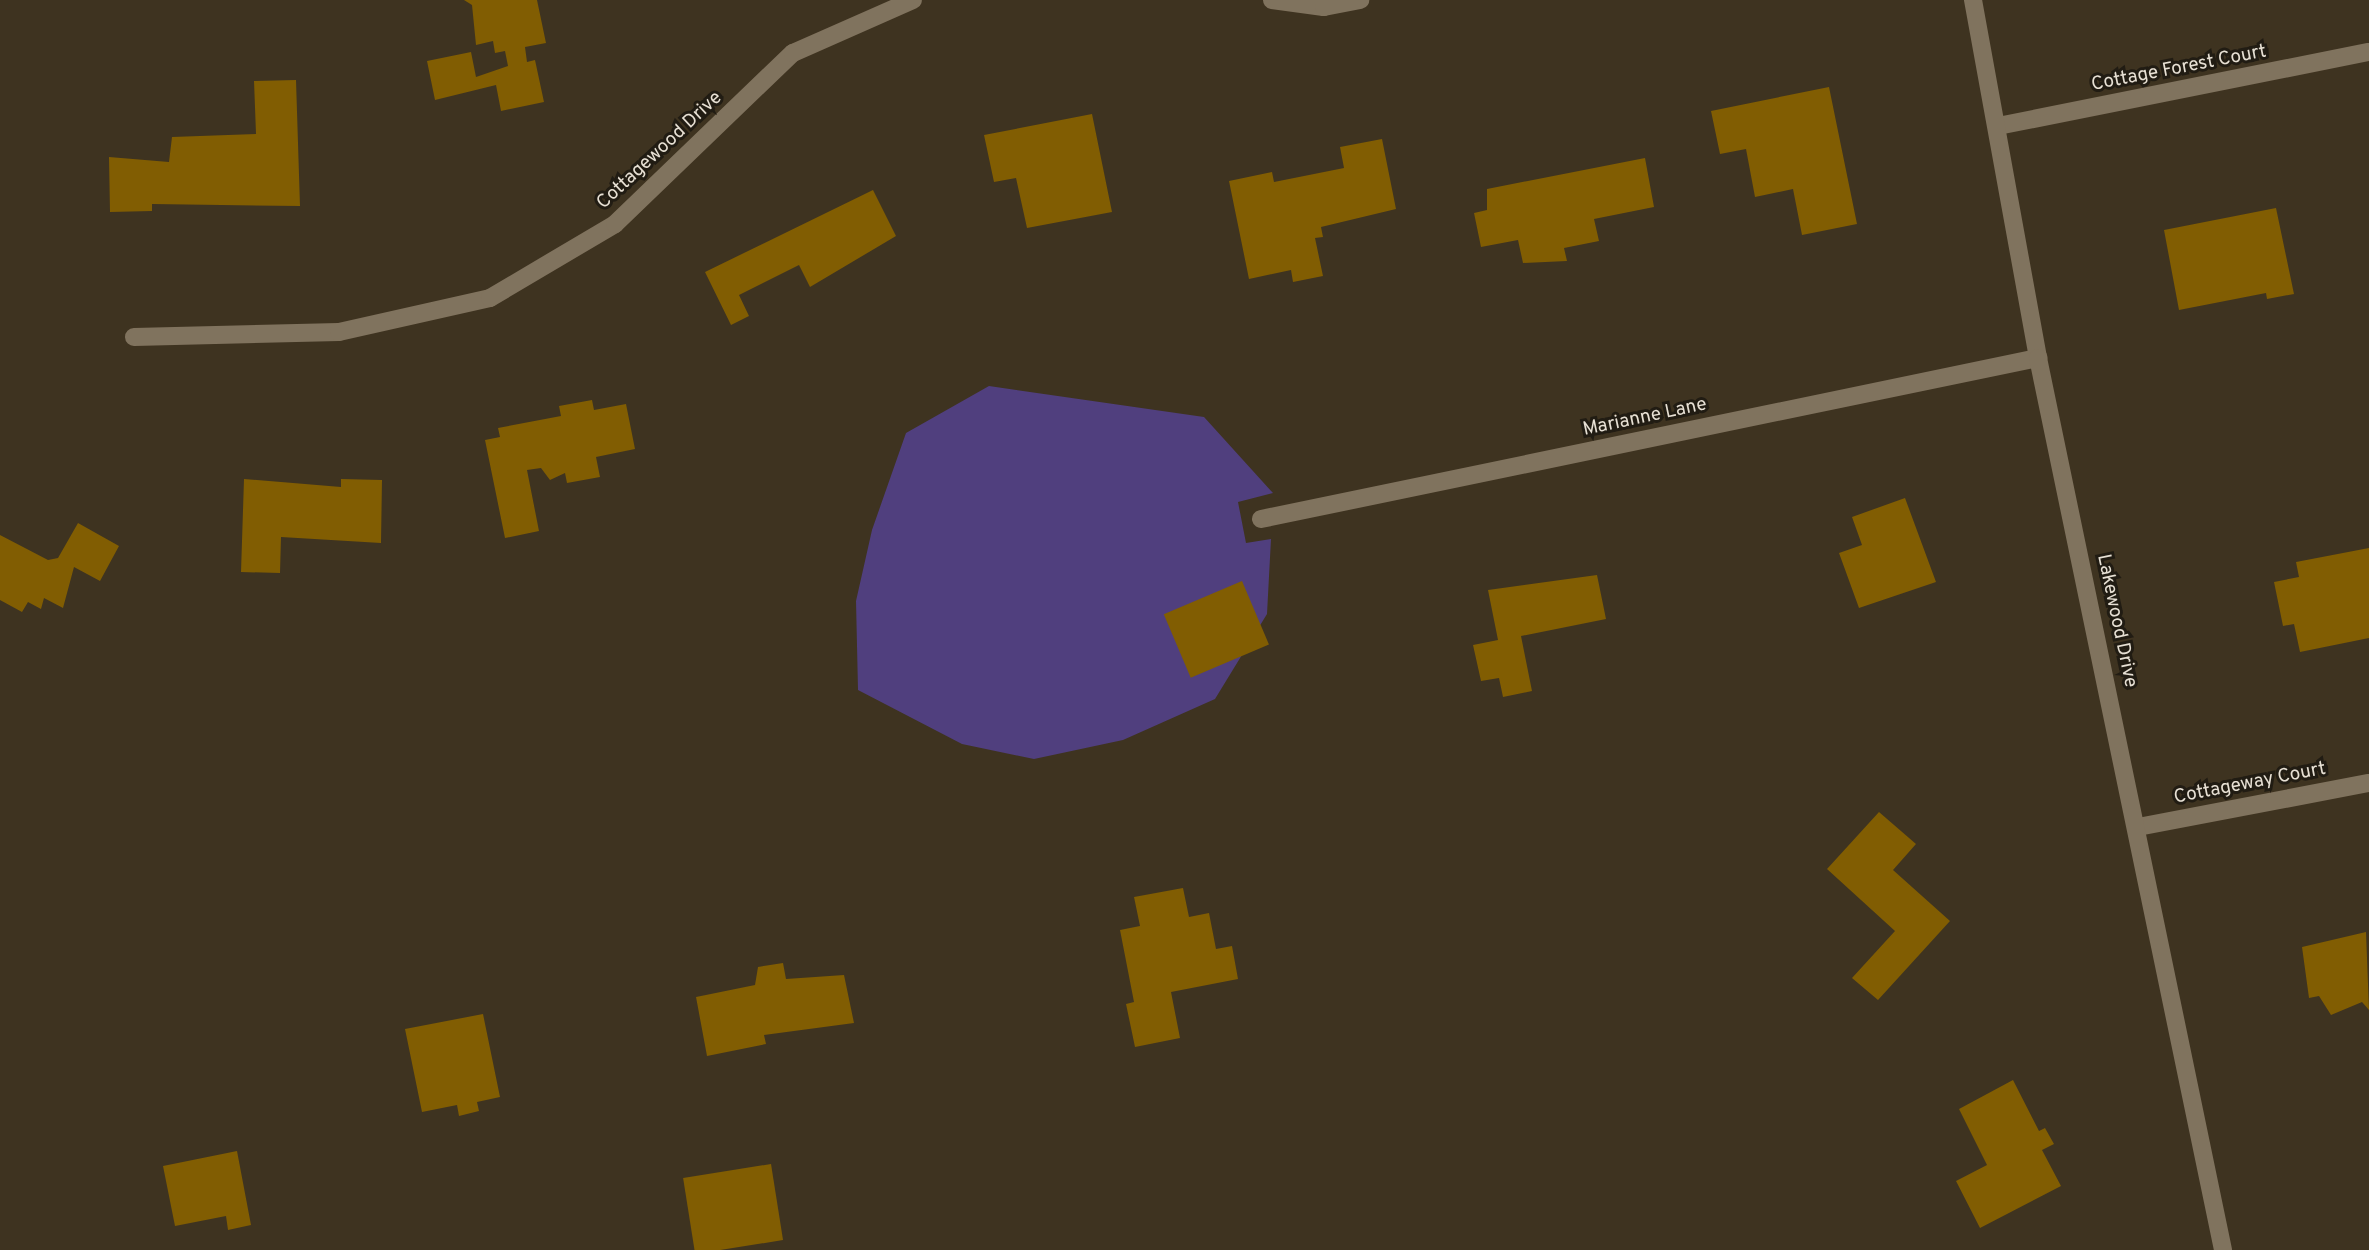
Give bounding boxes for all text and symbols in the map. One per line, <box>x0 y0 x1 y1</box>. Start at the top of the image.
street label: Cottage Forest Court <box>2090 41 2268 97</box>
street label: Cottagewood Drive <box>593 87 727 215</box>
street label: Marianne Lane <box>1581 394 1709 442</box>
street label: Lakewood Drive <box>2091 552 2141 690</box>
street label: Cottageway Court <box>2172 758 2328 810</box>

